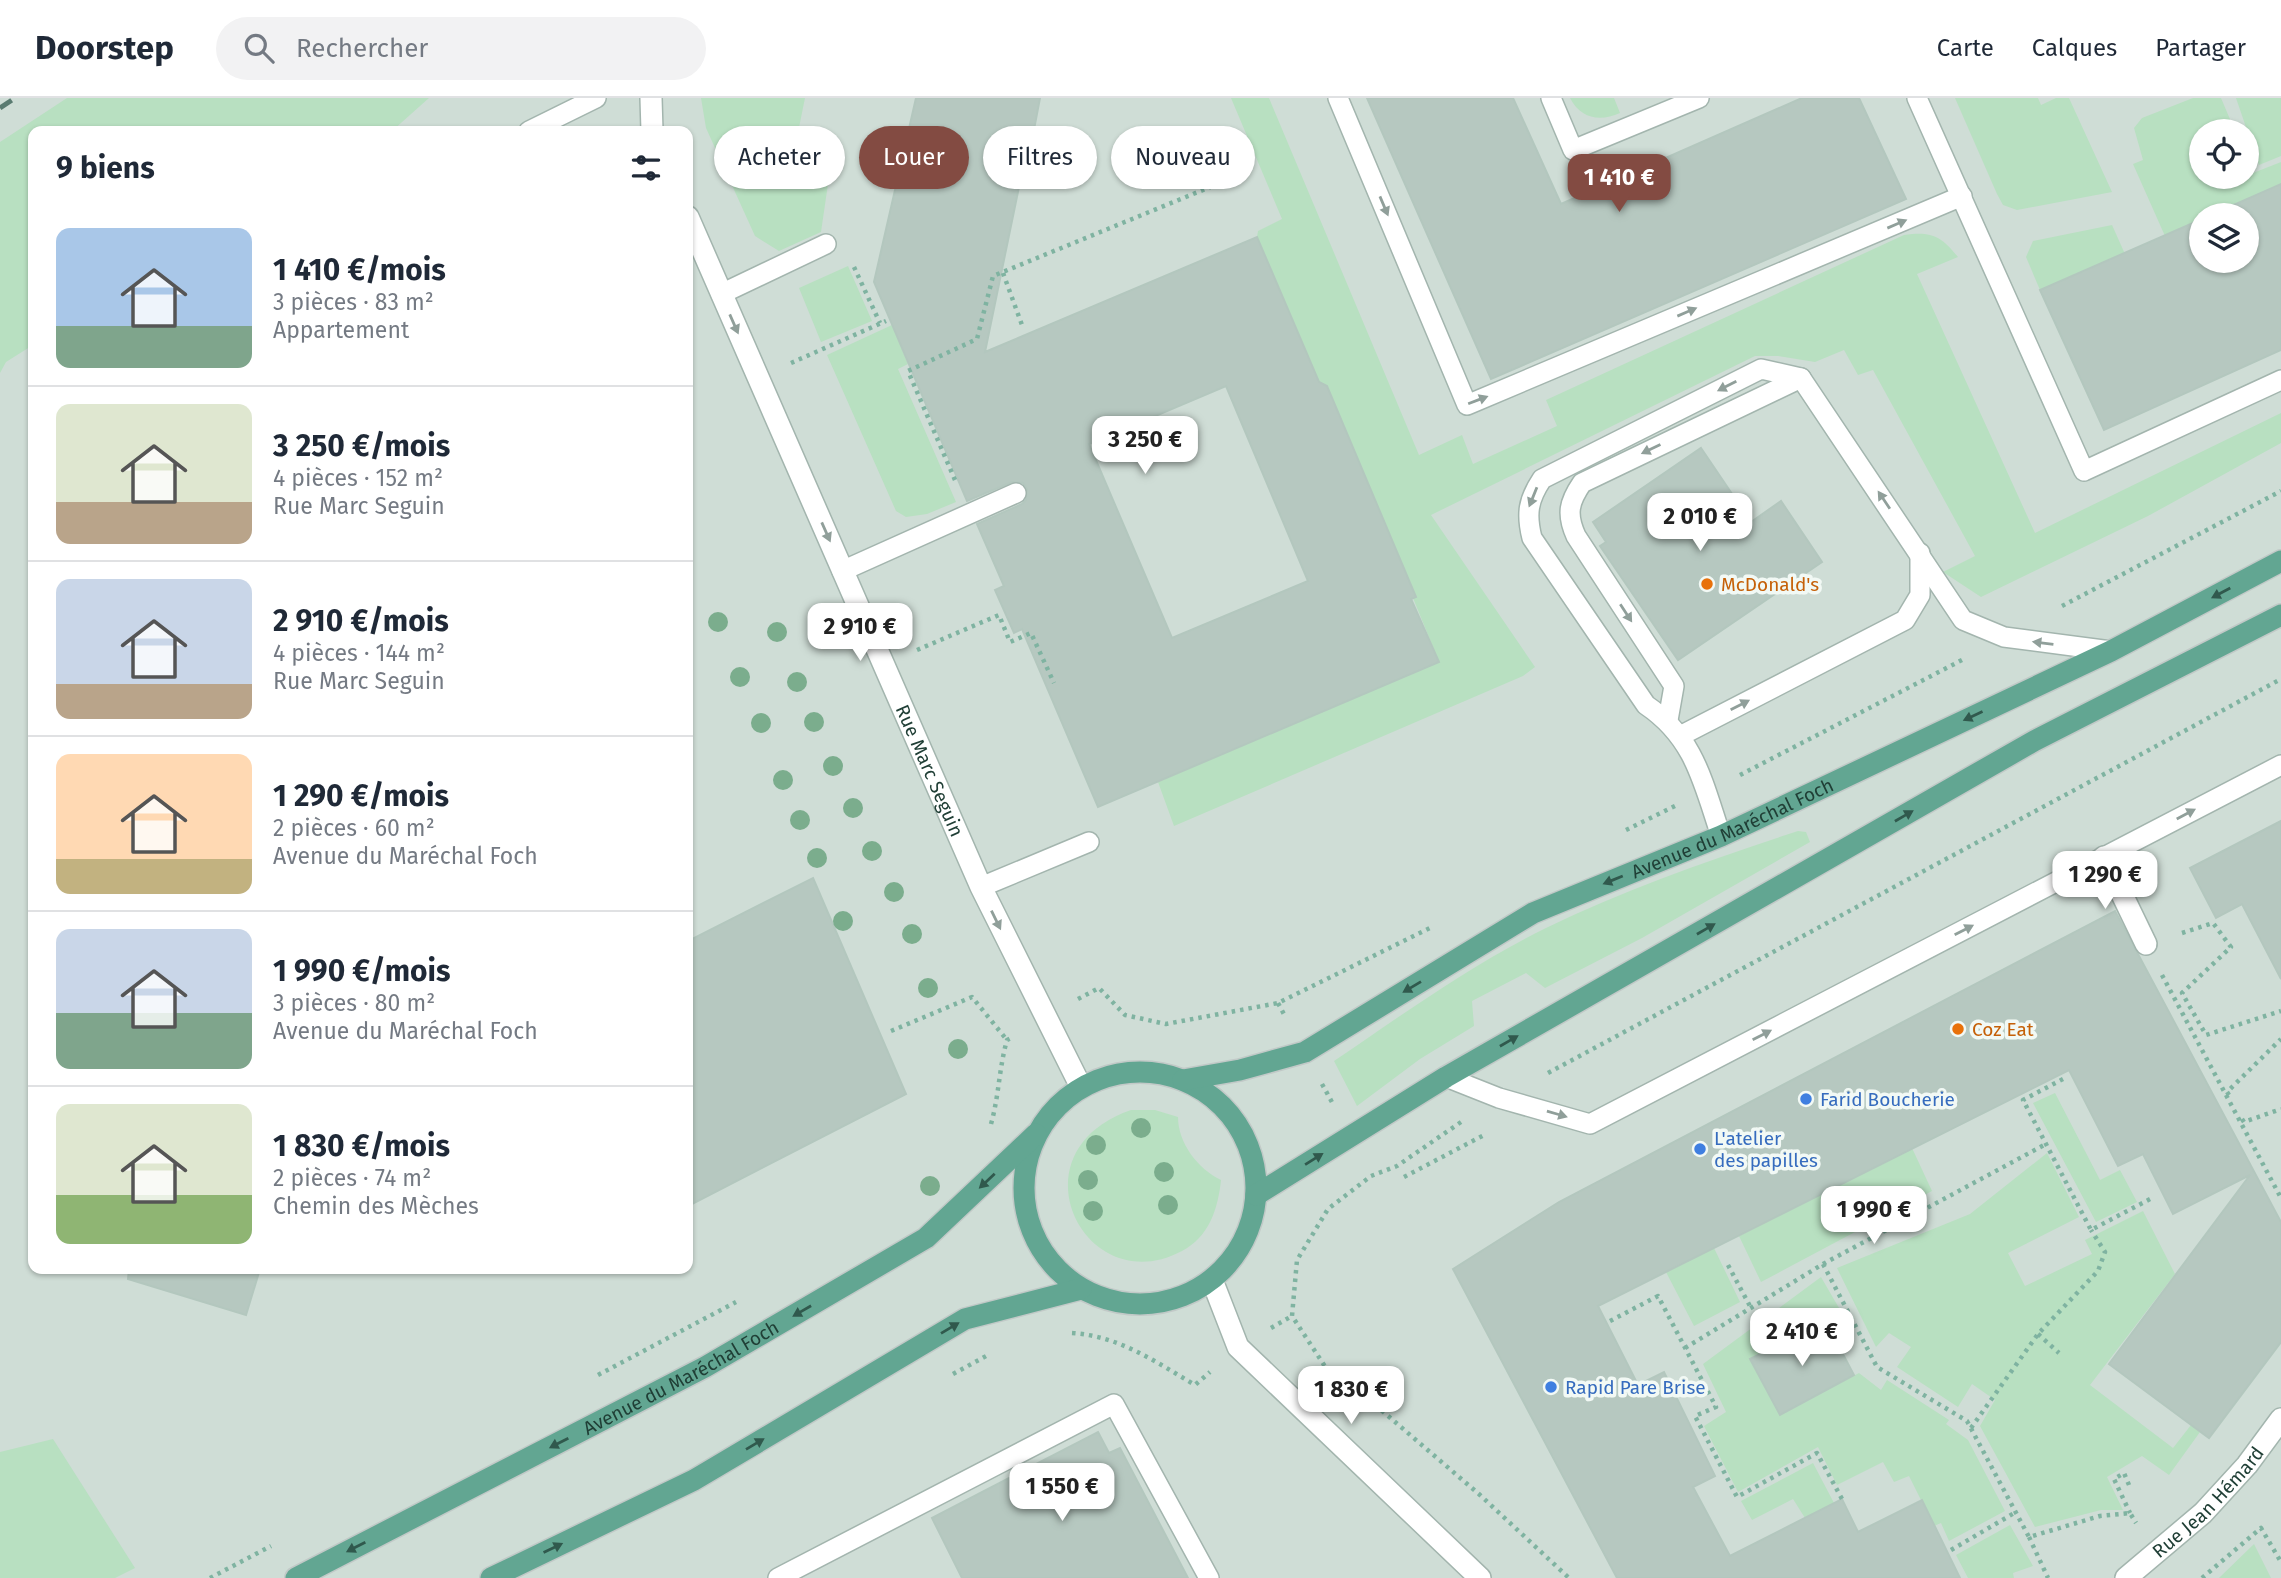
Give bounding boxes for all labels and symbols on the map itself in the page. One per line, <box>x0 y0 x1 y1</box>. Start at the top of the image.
pin: 1 410 € <box>1554 155 1684 214</box>
one-way arrow <box>1378 196 1389 217</box>
one-way arrow <box>1887 218 1908 229</box>
one-way arrow <box>1677 306 1698 317</box>
one-way arrow <box>728 314 740 334</box>
one-way arrow <box>1717 380 1737 391</box>
one-way arrow <box>1468 395 1489 406</box>
pin: 3 250 € <box>1080 416 1210 476</box>
one-way arrow <box>1641 443 1661 454</box>
one-way arrow <box>1527 487 1538 508</box>
one-way arrow <box>1877 491 1891 509</box>
pin: 2 010 € <box>1635 494 1765 553</box>
one-way arrow <box>821 522 832 543</box>
place label: McDonald's <box>1721 573 1819 596</box>
marker: McDonald's <box>1699 576 1715 592</box>
one-way arrow <box>2211 587 2231 598</box>
pin: 2 910 € <box>795 603 925 663</box>
one-way arrow <box>1619 604 1633 622</box>
one-way arrow <box>2032 637 2054 648</box>
one-way arrow <box>1730 699 1750 710</box>
street label: Rue Marc Seguin <box>891 701 969 840</box>
one-way arrow <box>1963 711 1984 722</box>
street label: Avenue du Maréchal Foch <box>1628 773 1837 883</box>
one-way arrow <box>2176 809 2196 820</box>
one-way arrow <box>1894 810 1914 822</box>
pin: 1 290 € <box>2040 852 2170 911</box>
one-way arrow <box>1602 875 1623 886</box>
one-way arrow <box>991 910 1002 930</box>
one-way arrow <box>1697 922 1716 935</box>
one-way arrow <box>1954 925 1974 936</box>
one-way arrow <box>1403 980 1422 993</box>
place label: Coz Eat <box>1972 1018 2034 1041</box>
marker: Coz Eat <box>1950 1021 1966 1037</box>
one-way arrow <box>1752 1029 1772 1041</box>
one-way arrow <box>1499 1035 1519 1047</box>
place label: Farid Boucherie <box>1820 1088 1955 1111</box>
marker: Farid Boucherie <box>1798 1091 1814 1107</box>
one-way arrow <box>1547 1110 1568 1120</box>
place label: L'atelier des papilles <box>1714 1127 1818 1172</box>
marker: L'atelier des papilles <box>1692 1141 1708 1157</box>
one-way arrow <box>1305 1153 1324 1166</box>
one-way arrow <box>979 1173 996 1189</box>
pin: 1 990 € <box>1809 1186 1939 1246</box>
one-way arrow <box>792 1305 811 1317</box>
pin: 2 410 € <box>1737 1308 1867 1368</box>
street label: Avenue du Maréchal Foch <box>579 1315 783 1439</box>
one-way arrow <box>941 1322 960 1334</box>
pin: 1 830 € <box>1286 1366 1416 1426</box>
place label: Rapid Pare Brise <box>1565 1376 1706 1399</box>
marker: Rapid Pare Brise <box>1543 1379 1559 1395</box>
one-way arrow <box>548 1436 568 1448</box>
one-way arrow <box>745 1438 764 1450</box>
street label: Rue Jean Hémard <box>2147 1442 2268 1562</box>
pin: 1 550 € <box>997 1464 1127 1523</box>
one-way arrow <box>347 1541 366 1553</box>
one-way arrow <box>543 1543 563 1554</box>

